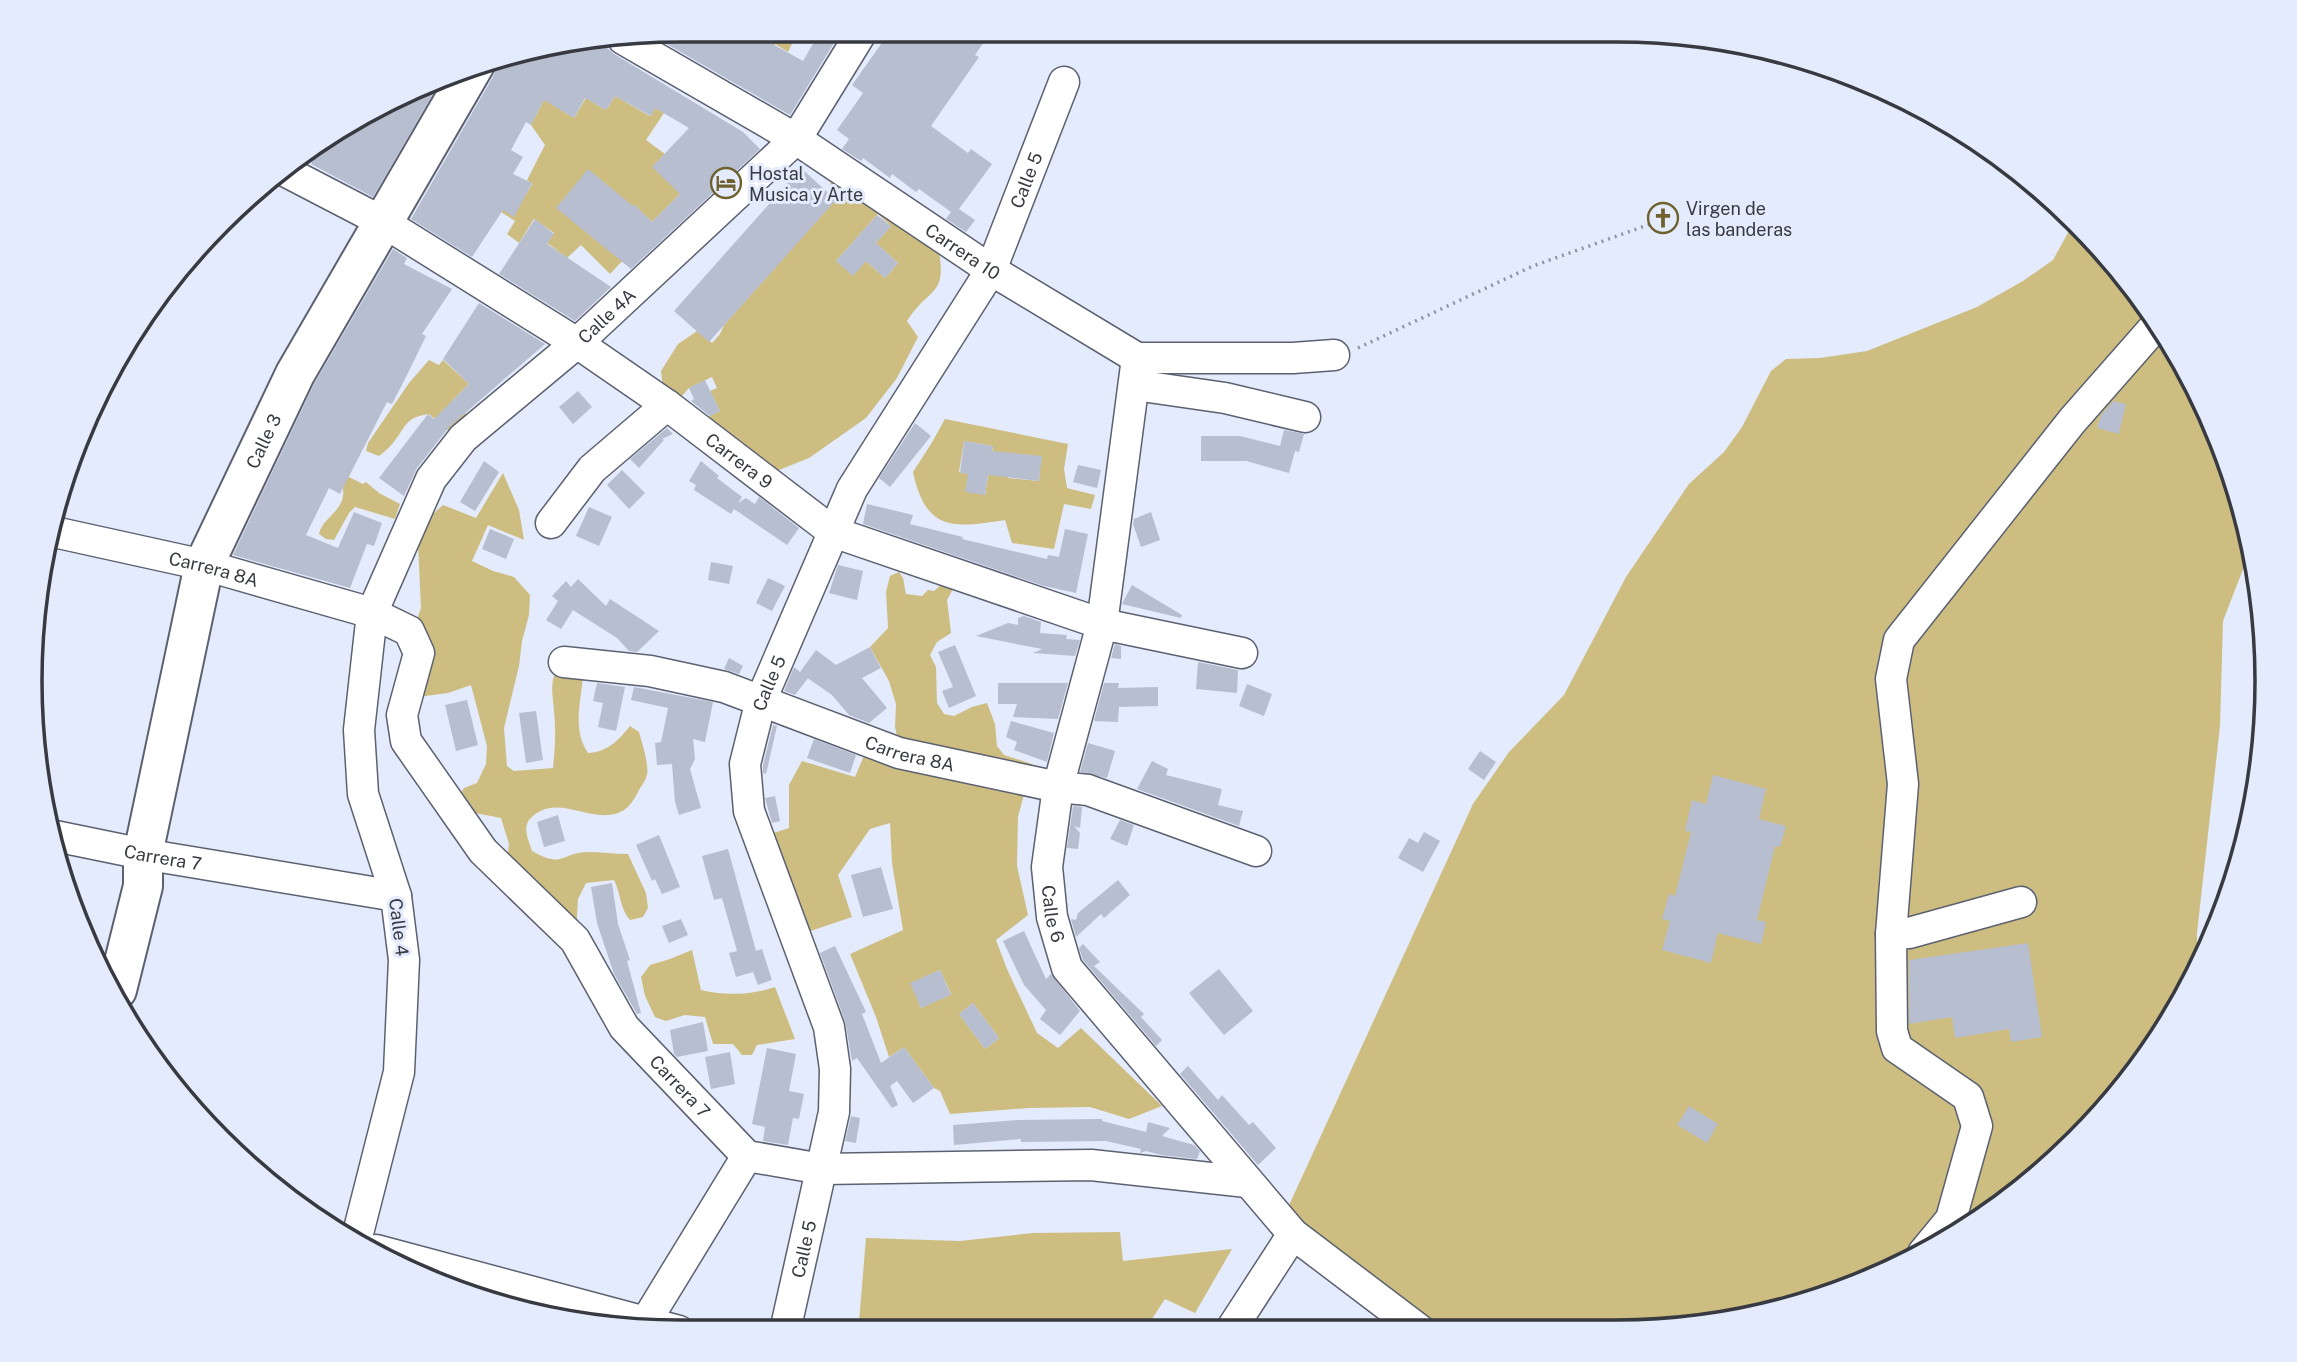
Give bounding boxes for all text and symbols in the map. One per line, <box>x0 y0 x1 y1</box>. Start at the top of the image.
street label: Calle 5 <box>1006 149 1046 211</box>
place label: Hostal Musica y Arte <box>749 163 863 205</box>
hotel icon: Hostal Musica y Arte <box>709 166 743 200</box>
place label: Virgen de las banderas <box>1686 198 1792 240</box>
church icon: Virgen de las banderas <box>1646 201 1680 235</box>
street label: Carrera 10 <box>922 219 1004 284</box>
street label: Calle 4A <box>573 284 640 348</box>
street label: Calle 3 <box>241 410 285 472</box>
street label: Carrera 9 <box>702 428 777 493</box>
street label: Carrera 8A <box>167 547 261 591</box>
street label: Calle 5 <box>748 652 790 713</box>
street label: Carrera 8A <box>862 731 957 775</box>
street label: Carrera 7 <box>122 840 203 874</box>
street label: Calle 6 <box>1038 884 1069 945</box>
street label: Calle 4 <box>385 897 413 957</box>
street label: Carrera 7 <box>646 1051 715 1122</box>
street label: Calle 5 <box>787 1218 820 1280</box>

